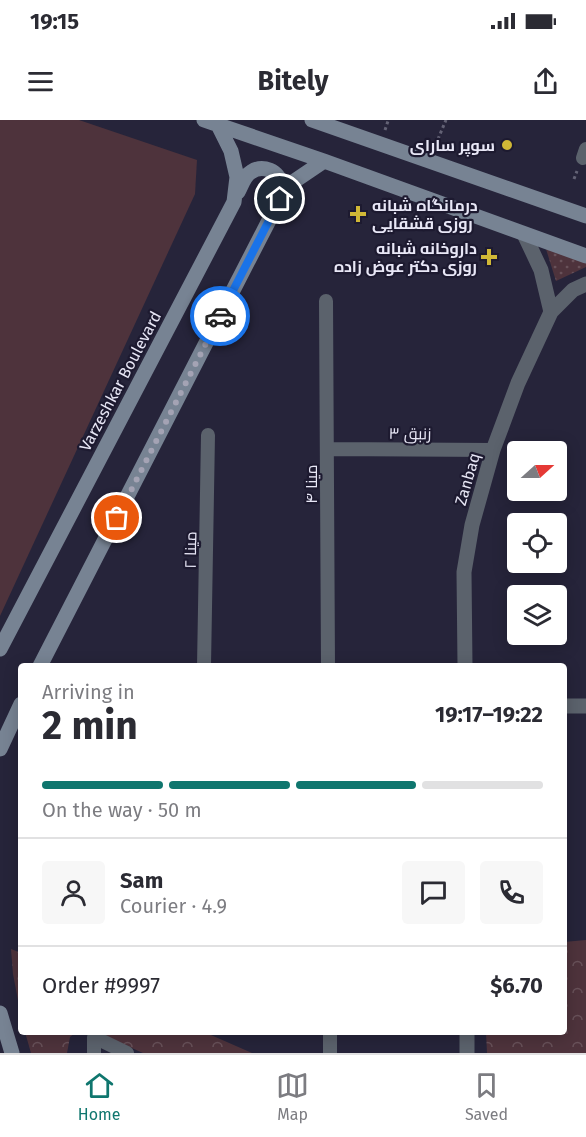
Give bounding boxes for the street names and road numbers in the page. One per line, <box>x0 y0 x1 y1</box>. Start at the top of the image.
street label: Varzeshkar Boulevard <box>75 308 165 454</box>
street label: زنبق ۳ <box>389 424 431 444</box>
street label: Zanbaq <box>451 451 484 508</box>
street label: مینا ۴ <box>302 464 321 504</box>
street label: مینا ۲ <box>181 531 200 569</box>

